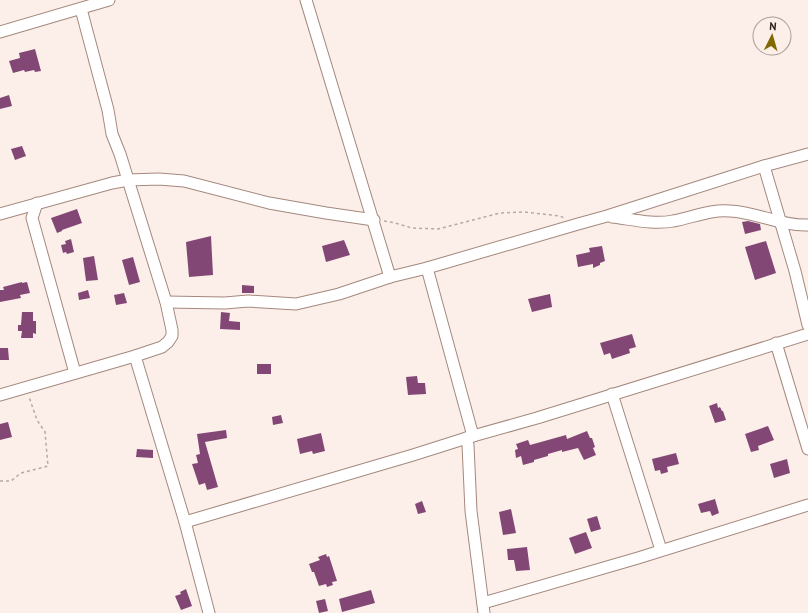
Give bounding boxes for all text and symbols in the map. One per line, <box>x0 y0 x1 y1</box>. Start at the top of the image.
north arrow <box>752 16 792 56</box>
text: N <box>769 19 777 33</box>

